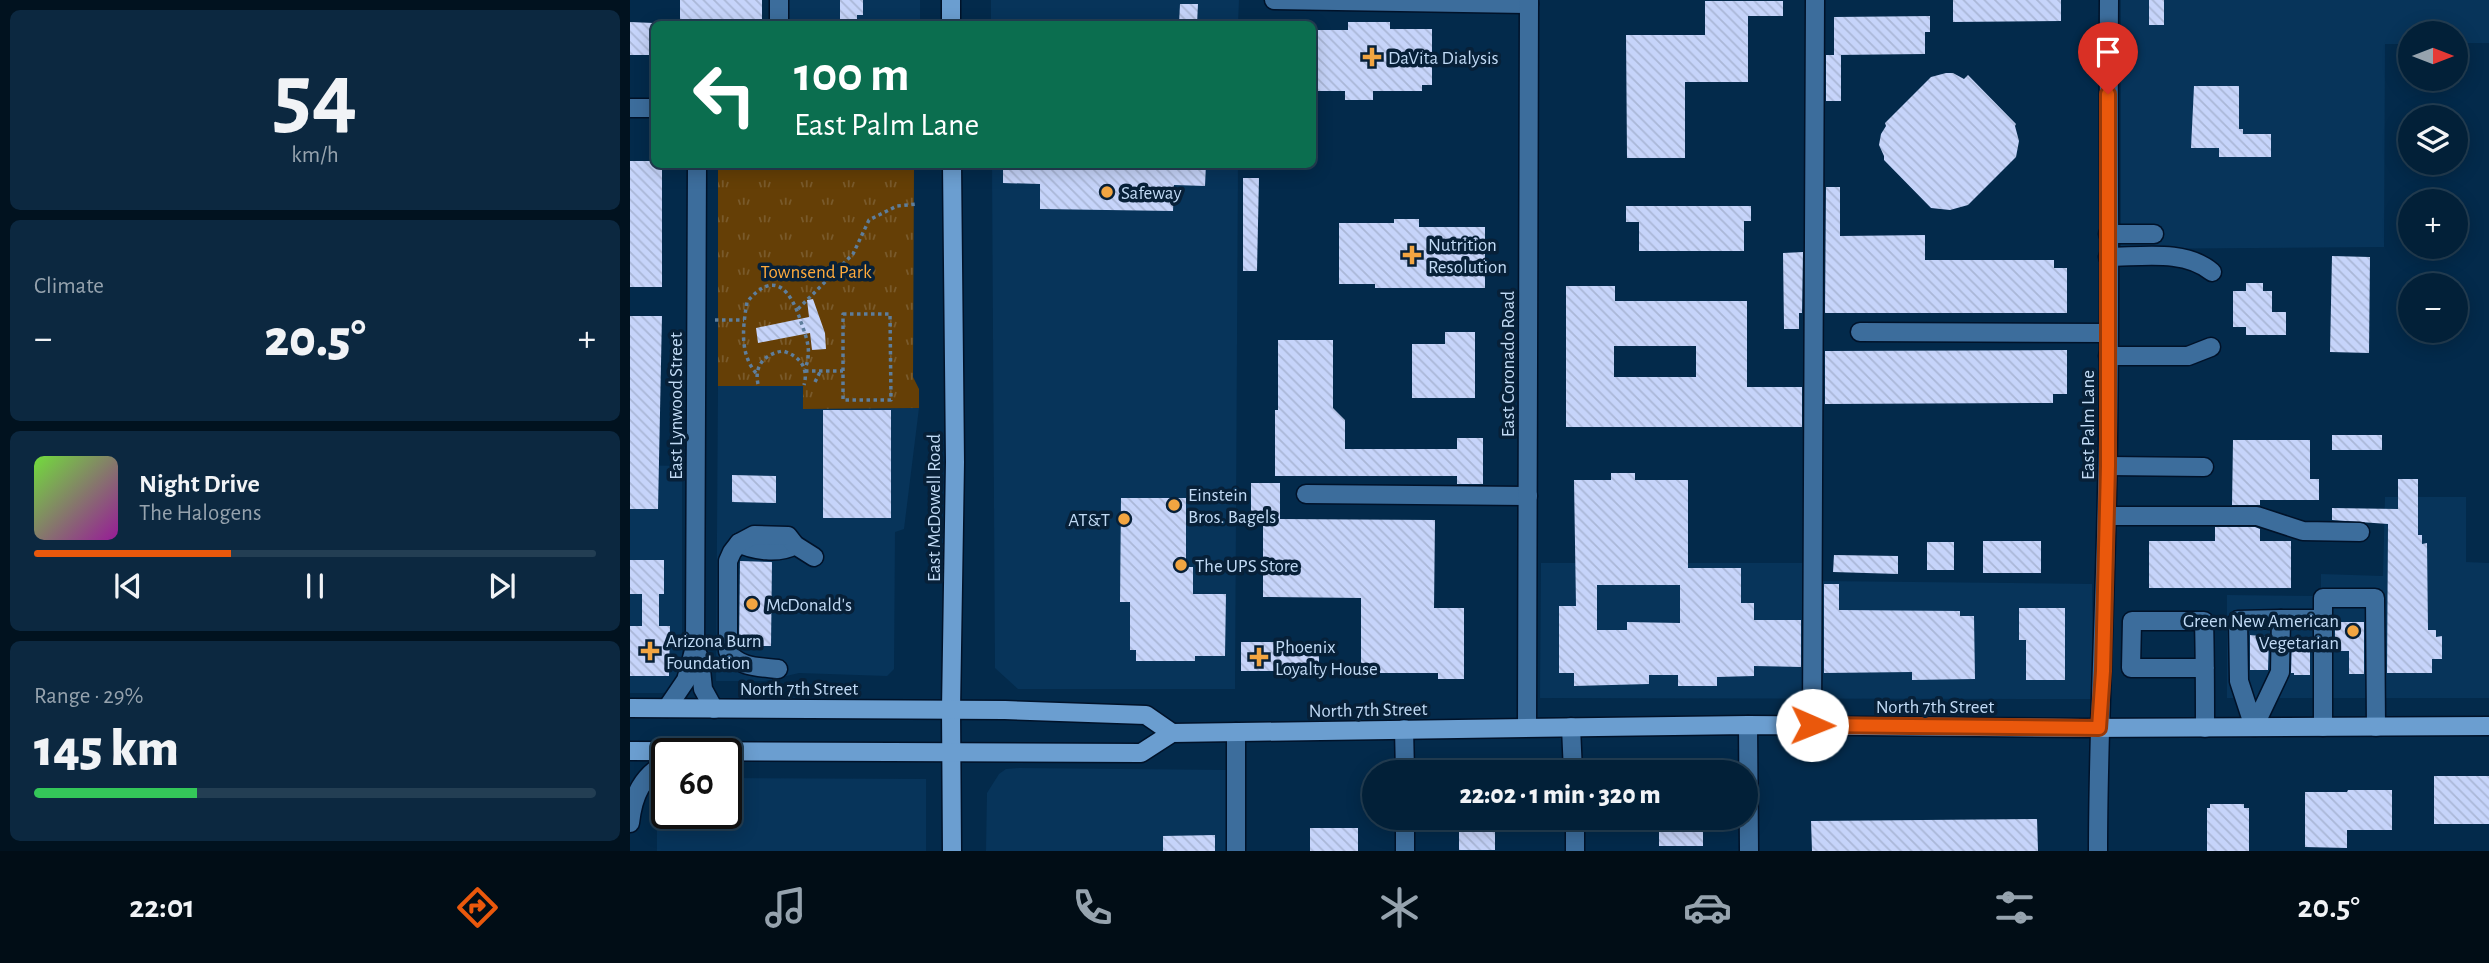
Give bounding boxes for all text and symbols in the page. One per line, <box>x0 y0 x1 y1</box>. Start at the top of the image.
north arrow <box>2398 21 2468 91</box>
map controls <box>2398 21 2468 343</box>
pin <box>2078 22 2138 94</box>
icon: arrive <box>2089 33 2127 71</box>
marker: DaVita Dialysis <box>1362 47 1382 67</box>
icon: left <box>679 49 770 140</box>
place label: DaVita Dialysis <box>1388 49 1499 68</box>
text: 54 <box>272 51 358 142</box>
text: 100 m <box>794 51 910 100</box>
button: layers <box>2398 105 2468 175</box>
text: East Palm Lane <box>794 109 979 141</box>
text: km/h <box>291 144 339 167</box>
marker: Safeway <box>1099 184 1115 200</box>
place label: Safeway <box>1121 184 1182 203</box>
button: + <box>2398 189 2468 259</box>
place label: Nutrition Resolution <box>1428 236 1507 277</box>
marker: Nutrition Resolution <box>1402 245 1422 265</box>
park label: Townsend Park <box>760 263 872 282</box>
button: − <box>2398 273 2468 343</box>
text: Climate <box>34 275 104 298</box>
street label: East Coronado Road <box>1499 291 1518 437</box>
text: 20.5° <box>264 313 366 365</box>
text: − <box>34 320 52 358</box>
text: + <box>578 320 596 358</box>
street label: East Lynwood Street <box>667 332 686 480</box>
street label: East Palm Lane <box>2079 370 2098 480</box>
street label: East McDowell Road <box>925 434 944 582</box>
text: Night Drive <box>139 471 260 497</box>
place label: Einstein Bros. Bagels <box>1188 486 1276 527</box>
marker: Einstein Bros. Bagels <box>1166 497 1182 513</box>
text: The Halogens <box>139 502 261 525</box>
place label: AT&T <box>1068 511 1110 530</box>
marker: AT&T <box>1116 511 1132 527</box>
marker: The UPS Store <box>1173 557 1189 573</box>
place label: The UPS Store <box>1195 557 1299 576</box>
icon: previous <box>109 567 147 605</box>
icon: pause <box>296 567 334 605</box>
icon: next <box>483 567 521 605</box>
marker: McDonald's <box>744 596 760 612</box>
place label: McDonald's <box>766 596 852 615</box>
place label: Green New American Vegetarian <box>2183 612 2339 653</box>
marker: Green New American Vegetarian <box>2345 623 2361 639</box>
place label: Arizona Burn Foundation <box>666 632 762 673</box>
place label: Phoenix Loyalty House <box>1275 638 1378 679</box>
marker: Arizona Burn Foundation <box>640 641 660 661</box>
marker: Phoenix Loyalty House <box>1249 647 1269 667</box>
street label: North 7th Street <box>740 680 858 699</box>
text: Range · 29% <box>34 685 143 708</box>
position arrow <box>1775 688 1849 762</box>
street label: North 7th Street <box>1876 698 1994 717</box>
street label: North 7th Street <box>1309 700 1428 721</box>
text: 145 km <box>34 723 179 775</box>
speed limit sign: 60 <box>651 738 742 829</box>
text: 22:02 · 1 min · 320 m <box>1459 782 1661 808</box>
icon: directions <box>453 883 502 932</box>
icon: music <box>761 883 810 932</box>
icon: phone <box>1068 883 1117 932</box>
icon: climate <box>1375 883 1424 932</box>
icon: car <box>1683 883 1732 932</box>
icon: filters <box>1990 883 2039 932</box>
text: 22:01 <box>129 891 195 923</box>
text: 20.5° <box>2297 891 2360 923</box>

